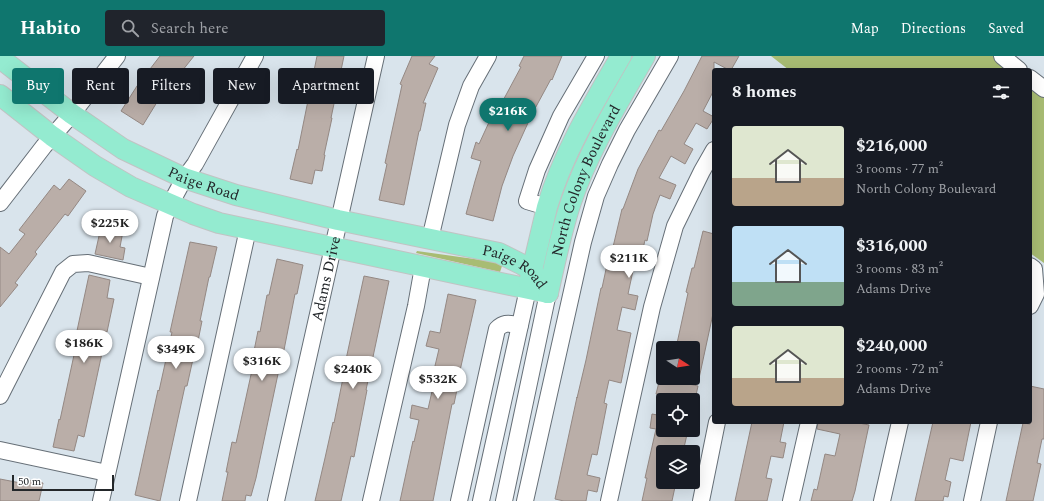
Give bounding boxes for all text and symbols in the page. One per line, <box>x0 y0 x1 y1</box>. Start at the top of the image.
search box <box>105 10 385 46</box>
text: Habito <box>20 14 81 43</box>
icon: search <box>119 17 141 39</box>
text: Search here <box>151 17 228 40</box>
text: Map <box>851 18 879 39</box>
text: Directions <box>901 18 966 39</box>
text: Saved <box>988 18 1024 39</box>
chip: Buy <box>12 68 64 104</box>
chip: Rent <box>72 68 129 104</box>
chip: Filters <box>137 68 205 104</box>
chip: New <box>213 68 270 104</box>
chip: Apartment <box>278 68 374 104</box>
text: 8 homes <box>732 79 797 105</box>
icon: filters <box>990 81 1012 103</box>
pin: $216K <box>480 98 536 132</box>
street label: North Colony Boulevard <box>545 100 626 259</box>
text: $216K <box>488 101 528 121</box>
text: $216,000 <box>856 133 927 159</box>
icon: home <box>764 142 812 190</box>
text: 3 rooms · 77 m² <box>856 159 943 179</box>
street label: Paige Road <box>164 160 242 207</box>
text: North Colony Boulevard <box>856 179 996 199</box>
pin: $225K <box>82 210 138 244</box>
text: $225K <box>90 213 130 233</box>
text: $316,000 <box>856 233 927 259</box>
street label: Adams Drive <box>305 234 347 323</box>
street label: Paige Road <box>480 238 553 294</box>
icon: home <box>764 242 812 290</box>
pin: $211K <box>601 245 657 279</box>
text: $211K <box>609 248 649 268</box>
text: 3 rooms · 83 m² <box>856 259 943 279</box>
text: Adams Drive <box>856 279 931 299</box>
pin: $186K <box>56 330 112 364</box>
text: $186K <box>64 333 104 353</box>
text: $240,000 <box>856 333 927 359</box>
pin: $349K <box>148 336 204 370</box>
text: $349K <box>156 339 196 359</box>
north arrow <box>656 341 700 385</box>
map controls <box>656 341 700 489</box>
icon: home <box>764 342 812 390</box>
pin: $316K <box>234 348 290 382</box>
text: $316K <box>242 351 282 371</box>
pin: $240K <box>325 356 381 390</box>
text: $240K <box>333 359 373 379</box>
text: 2 rooms · 72 m² <box>856 359 943 379</box>
pin: $532K <box>410 366 466 400</box>
text: $532K <box>418 369 458 389</box>
text: Adams Drive <box>856 379 931 399</box>
button: locate <box>656 393 700 437</box>
button: layers <box>656 445 700 489</box>
scale bar <box>12 473 114 492</box>
text: 50 m <box>18 473 41 490</box>

